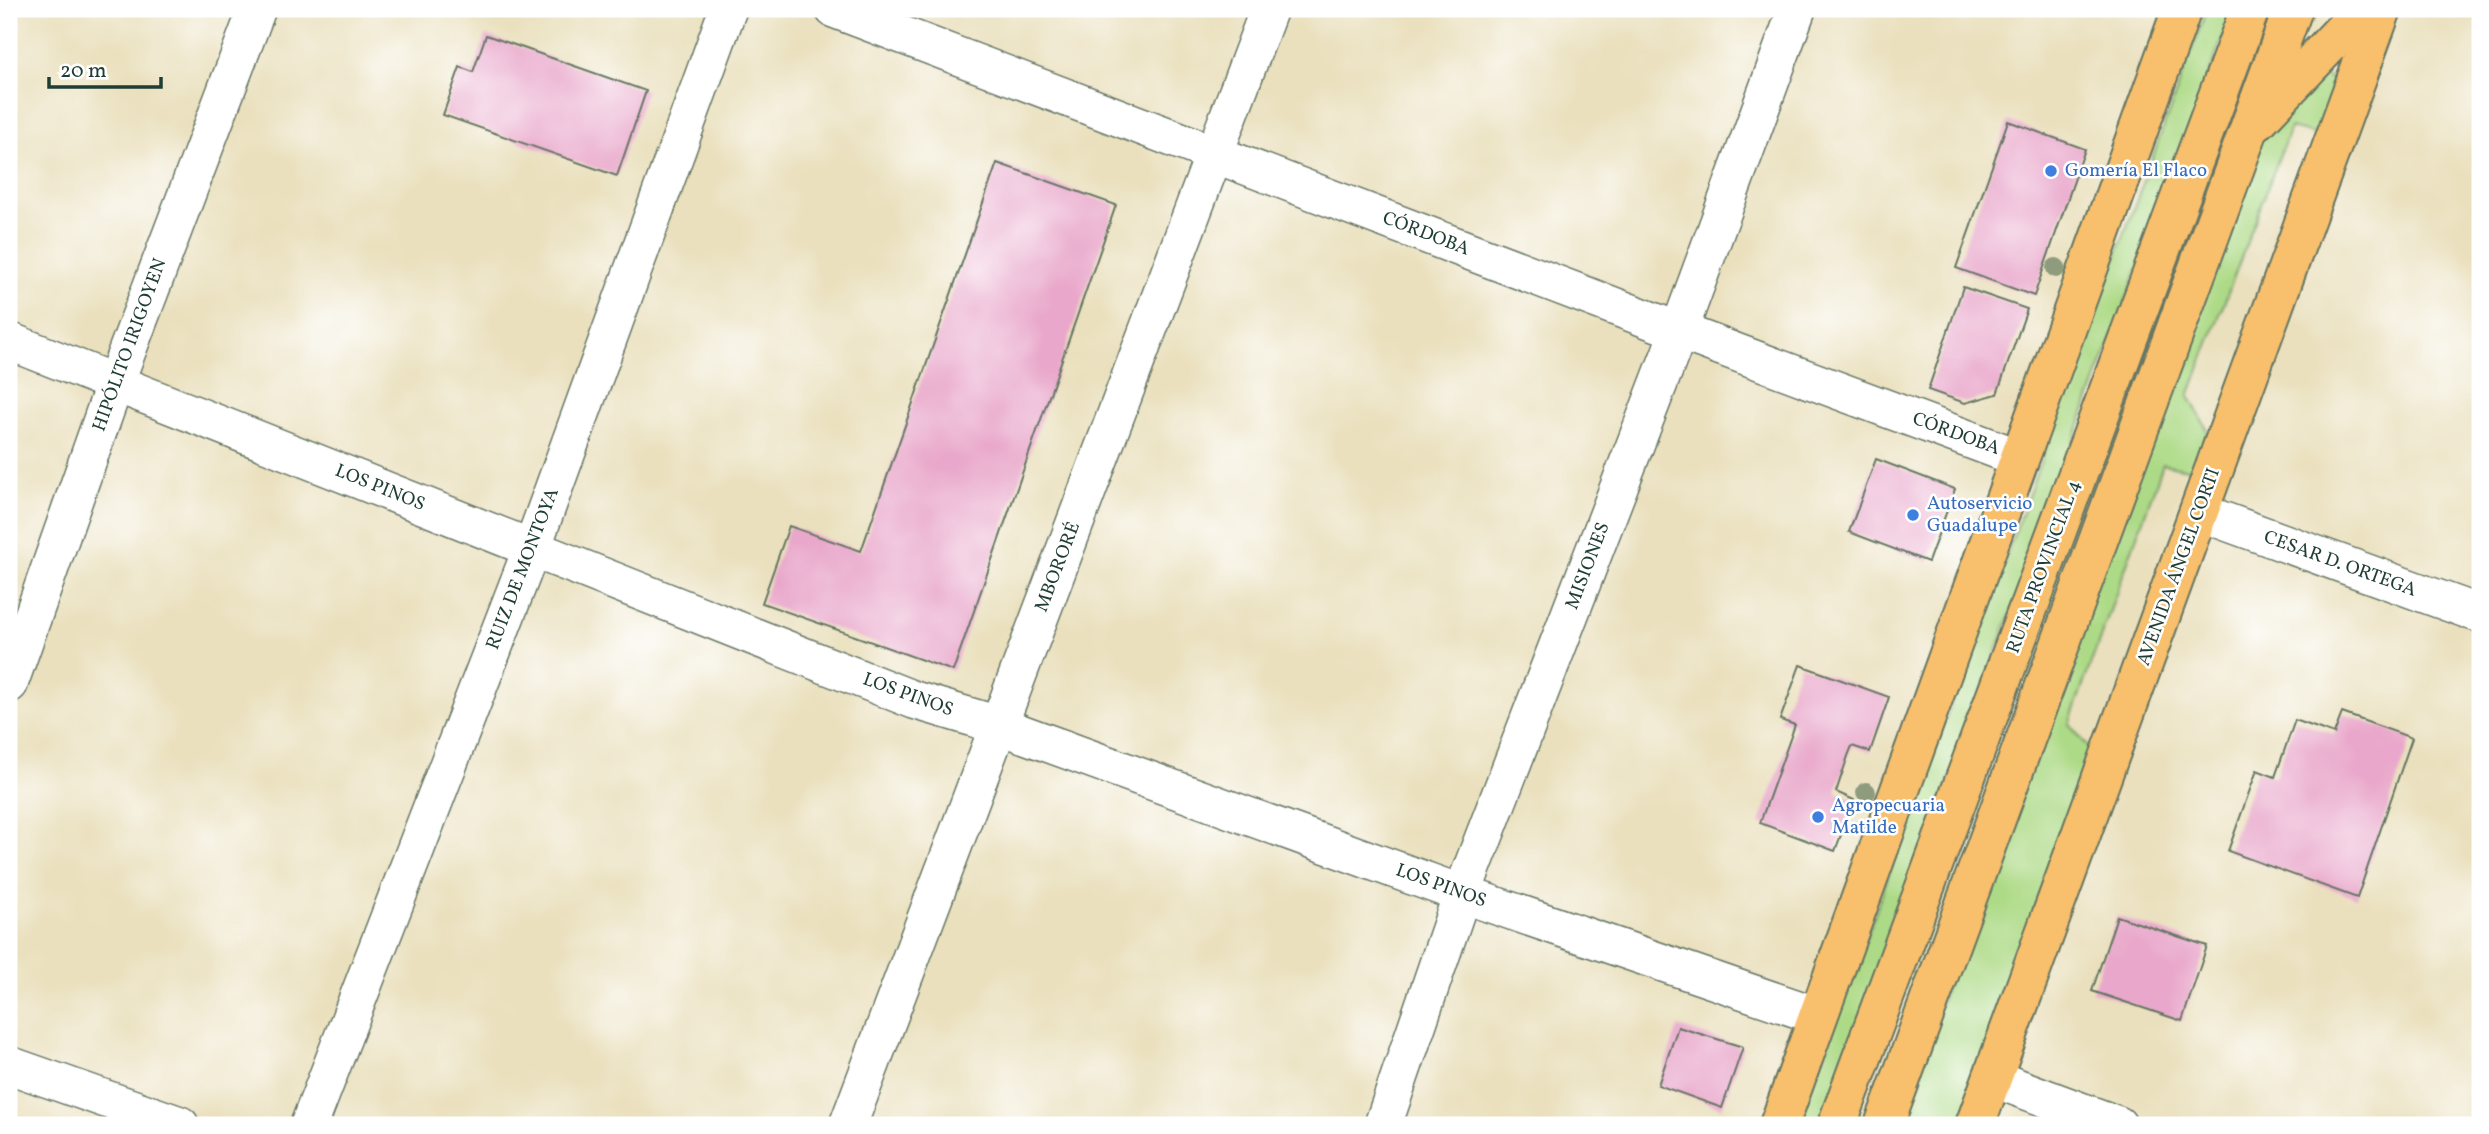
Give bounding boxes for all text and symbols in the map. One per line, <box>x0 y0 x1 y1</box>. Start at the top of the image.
scale bar <box>49 46 161 90</box>
text: 20 m <box>60 57 106 86</box>
place label: Gomería El Flaco <box>2065 158 2207 184</box>
marker: Gomería El Flaco <box>2043 163 2059 179</box>
street label: CÓRDOBA <box>1379 205 1473 263</box>
street label: HIPÓLITO IRIGOYEN <box>87 255 173 435</box>
street label: CÓRDOBA <box>1909 406 2003 462</box>
street label: LOS PINOS <box>331 458 429 518</box>
street label: AVENIDA ÁNGEL CORTI <box>2131 465 2227 669</box>
street label: RUTA PROVINCIAL 4 <box>2001 477 2087 657</box>
street label: RUIZ DE MONTOYA <box>480 484 566 654</box>
place label: Autoservicio Guadalupe <box>1927 491 2032 539</box>
marker: Autoservicio Guadalupe <box>1905 507 1921 523</box>
street label: MBORORÉ <box>1029 518 1087 616</box>
street label: MISIONES <box>1559 519 1617 613</box>
street label: CESAR D. ORTEGA <box>2260 524 2420 604</box>
street label: LOS PINOS <box>859 667 957 723</box>
place label: Agropecuaria Matilde <box>1832 793 1945 841</box>
marker: Agropecuaria Matilde <box>1810 809 1826 825</box>
street label: LOS PINOS <box>1392 858 1490 914</box>

